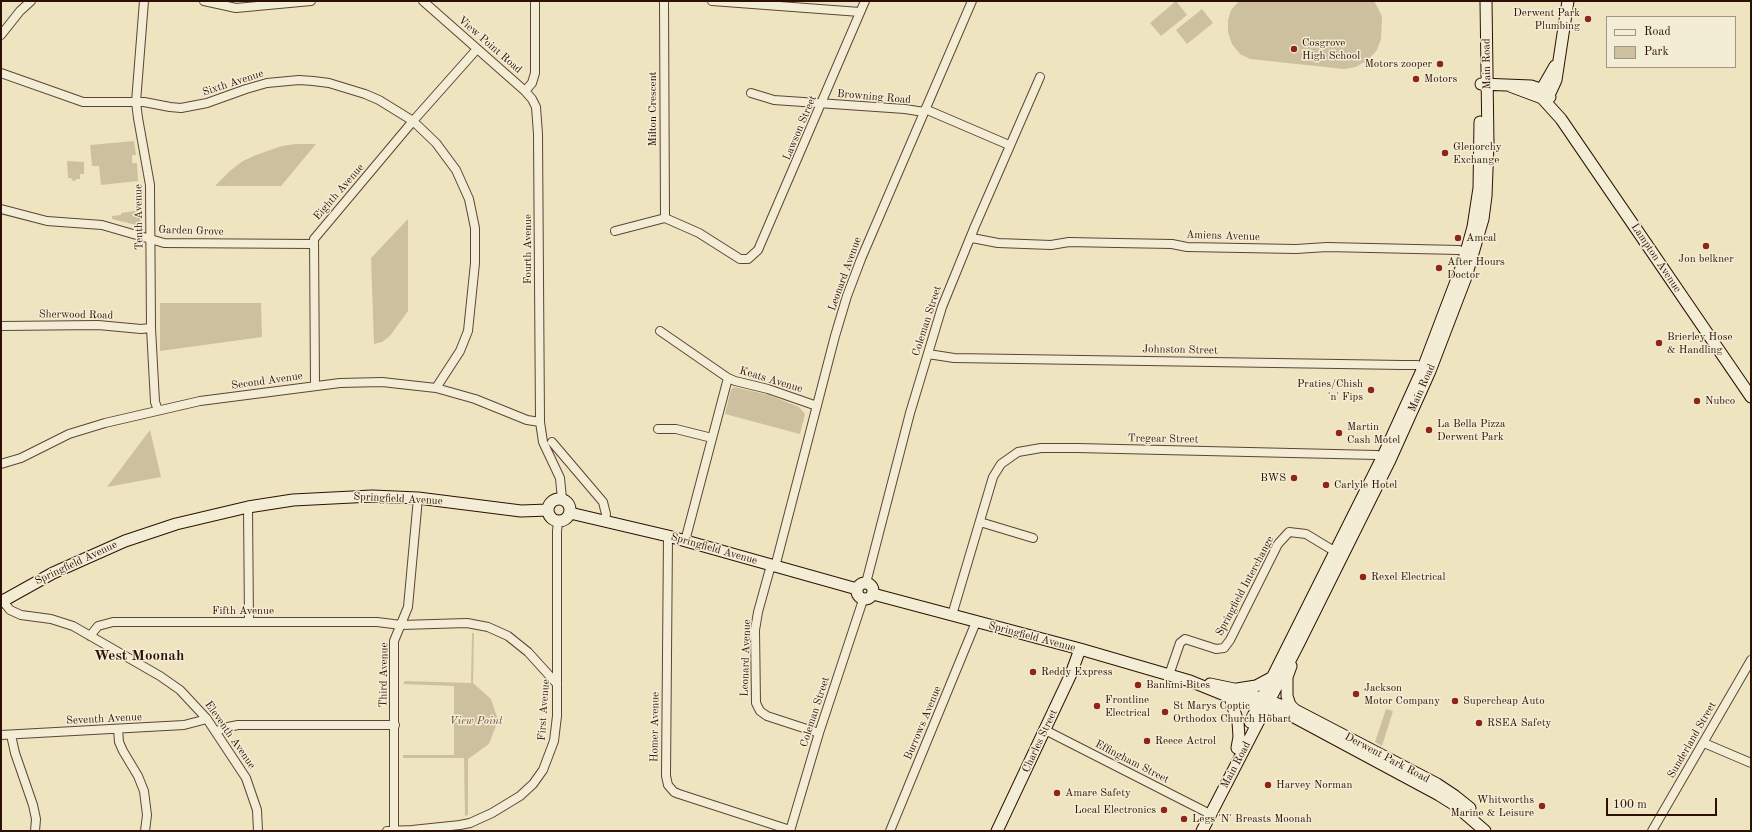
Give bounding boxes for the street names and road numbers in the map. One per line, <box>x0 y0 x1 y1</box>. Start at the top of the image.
street label: View Point Road <box>455 14 525 76</box>
street label: Main Road <box>1480 38 1494 90</box>
street label: Sixth Avenue <box>201 67 265 99</box>
street label: Milton Crescent <box>646 72 660 146</box>
street label: Browning Road <box>836 87 912 107</box>
street label: Lawson Street <box>780 93 820 163</box>
street label: Eighth Avenue <box>311 161 367 223</box>
street label: Tenth Avenue <box>132 184 146 250</box>
street label: Fourth Avenue <box>521 214 535 284</box>
street label: Lampton Avenue <box>1628 221 1684 295</box>
street label: Garden Grove <box>158 223 224 239</box>
street label: Amiens Avenue <box>1186 228 1260 244</box>
street label: Leonard Avenue <box>826 235 864 313</box>
street label: Coleman Street <box>909 284 945 358</box>
street label: Sherwood Road <box>39 308 113 322</box>
street label: Johnston Street <box>1142 343 1218 357</box>
street label: Main Road <box>1406 362 1438 414</box>
street label: Keats Avenue <box>738 364 804 396</box>
street label: Second Avenue <box>231 369 303 393</box>
street label: Tregear Street <box>1128 432 1198 446</box>
street label: Springfield Avenue <box>353 490 443 508</box>
street label: Springfield Avenue <box>669 530 759 568</box>
street label: Springfield Interchange <box>1213 534 1277 638</box>
street label: Springfield Avenue <box>33 538 119 588</box>
street label: Fifth Avenue <box>212 604 274 618</box>
street label: Leonard Avenue <box>738 619 754 697</box>
street label: Springfield Avenue <box>987 619 1077 655</box>
street label: Third Avenue <box>377 642 391 708</box>
street label: Coleman Street <box>797 675 833 749</box>
street label: First Avenue <box>535 679 553 741</box>
street label: Burrows Avenue <box>901 684 945 762</box>
street label: Homer Avenue <box>648 692 662 762</box>
street label: Eleventh Avenue <box>202 699 258 771</box>
street label: Sunderland Street <box>1665 699 1719 781</box>
street label: Charles Street <box>1020 707 1060 775</box>
street label: Seventh Avenue <box>66 710 142 728</box>
street label: Derwent Park Road <box>1342 730 1432 786</box>
street label: Effingham Street <box>1093 738 1171 786</box>
street label: Main Road <box>1218 739 1254 791</box>

